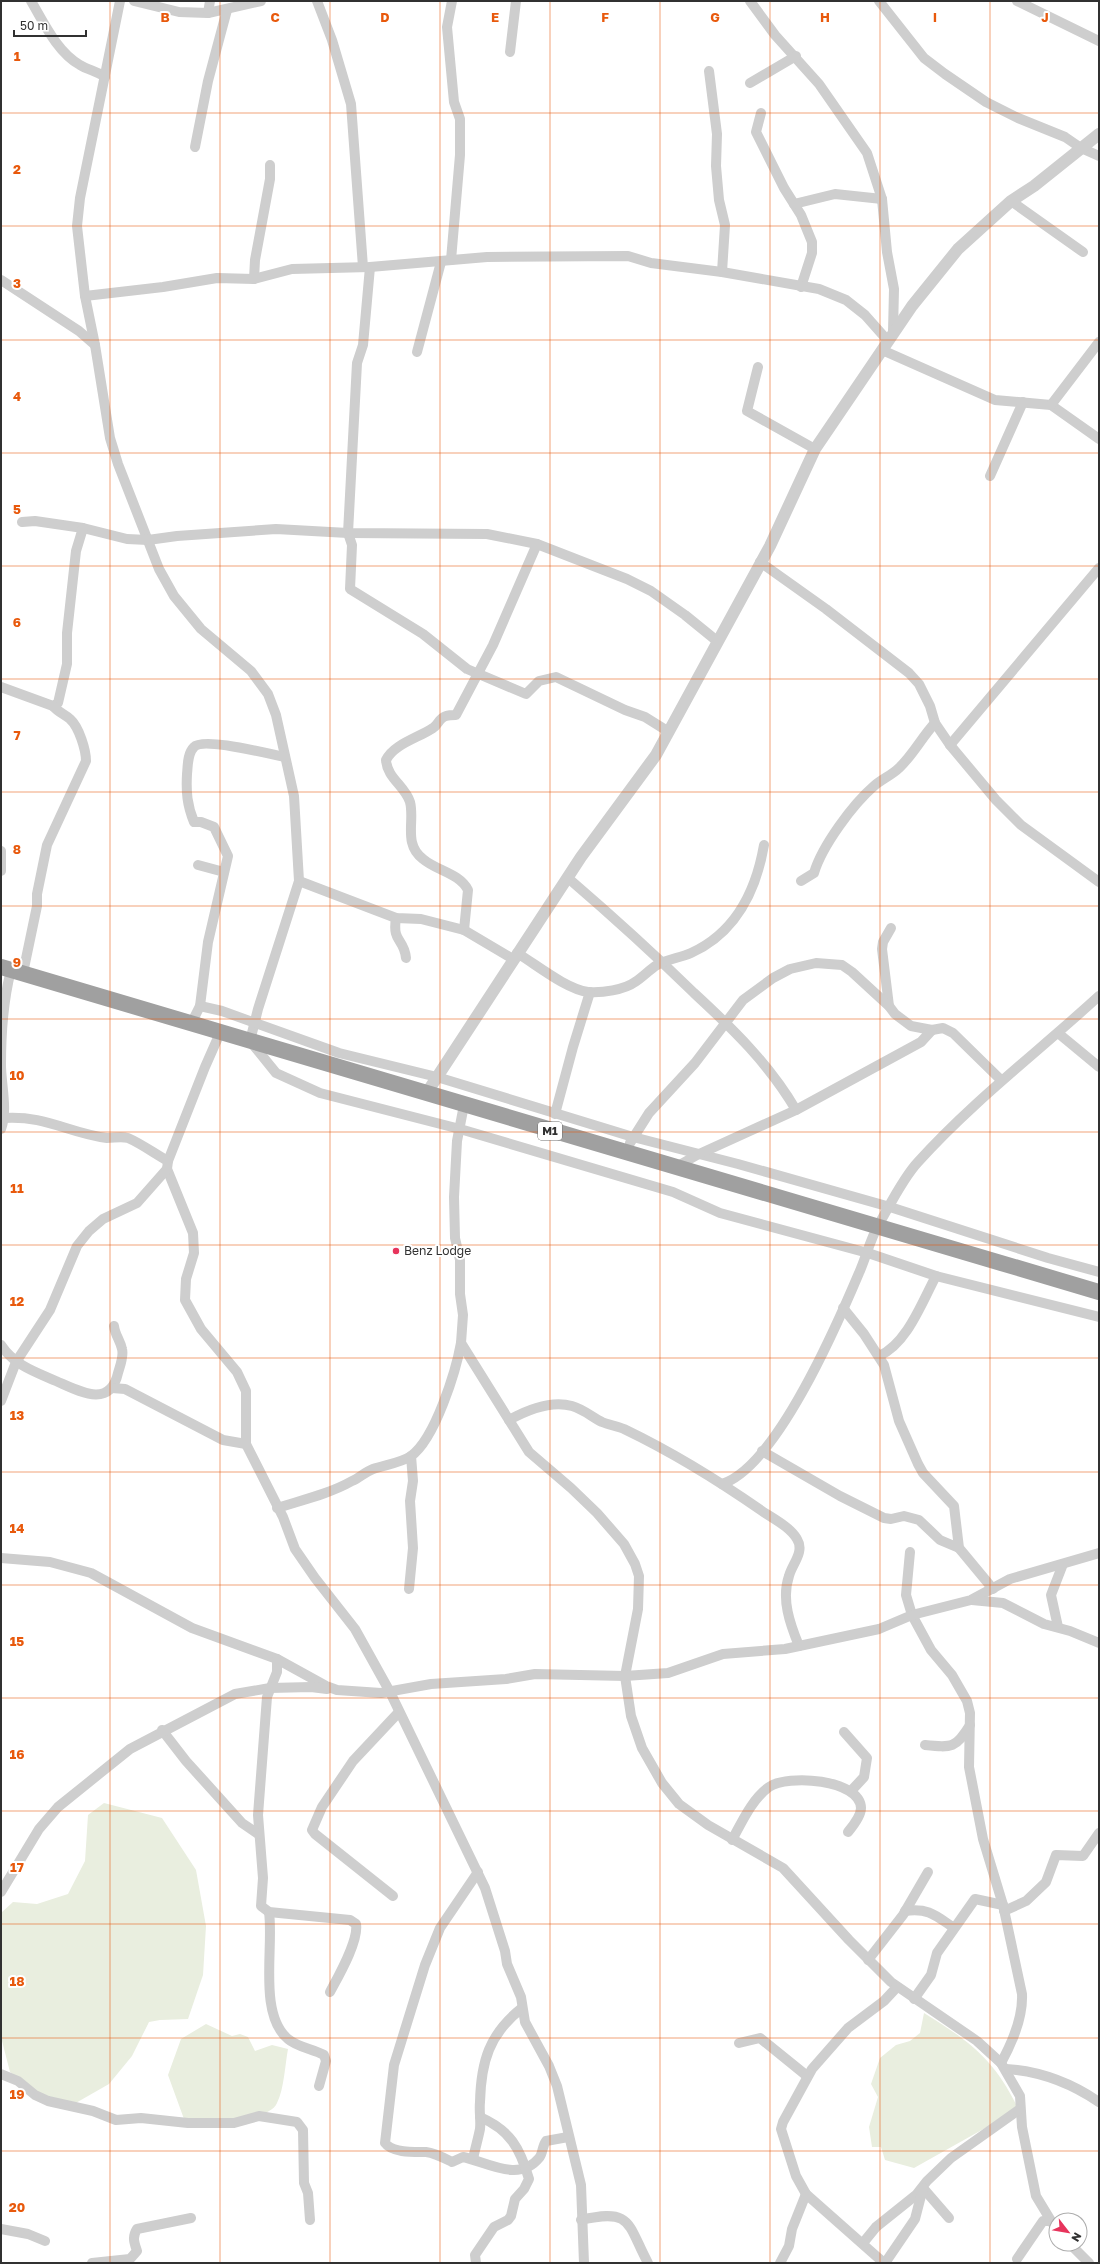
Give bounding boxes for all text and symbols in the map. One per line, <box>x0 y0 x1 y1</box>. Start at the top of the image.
text: B <box>160 9 170 25</box>
text: C <box>270 9 280 25</box>
text: D <box>380 9 390 25</box>
text: E <box>491 9 499 25</box>
text: F <box>601 9 609 25</box>
text: G <box>710 9 720 25</box>
text: H <box>820 9 830 25</box>
text: I <box>933 9 937 25</box>
text: J <box>1041 9 1049 25</box>
scale bar <box>14 12 86 38</box>
text: 50 m <box>20 18 48 33</box>
text: 1 <box>14 48 21 64</box>
text: 2 <box>13 161 21 177</box>
text: 3 <box>13 275 21 291</box>
text: 4 <box>13 388 21 404</box>
text: 5 <box>13 501 21 517</box>
text: 6 <box>13 614 21 630</box>
text: 7 <box>13 727 21 743</box>
text: 8 <box>13 841 21 857</box>
text: 9 <box>13 954 21 970</box>
text: 10 <box>9 1067 25 1083</box>
road number: M1 <box>538 1122 562 1140</box>
text: 11 <box>10 1180 24 1196</box>
place label: Benz Lodge <box>404 1243 471 1258</box>
marker: Benz Lodge <box>391 1246 401 1256</box>
text: 12 <box>10 1293 24 1309</box>
text: 13 <box>10 1407 24 1423</box>
text: 14 <box>10 1520 24 1536</box>
text: 15 <box>10 1633 24 1649</box>
text: 16 <box>10 1746 24 1762</box>
text: 17 <box>10 1859 24 1875</box>
text: 18 <box>9 1973 25 1989</box>
text: 19 <box>10 2086 24 2102</box>
text: 20 <box>9 2199 25 2215</box>
north arrow <box>1048 2212 1088 2252</box>
text: N <box>1069 2230 1085 2244</box>

